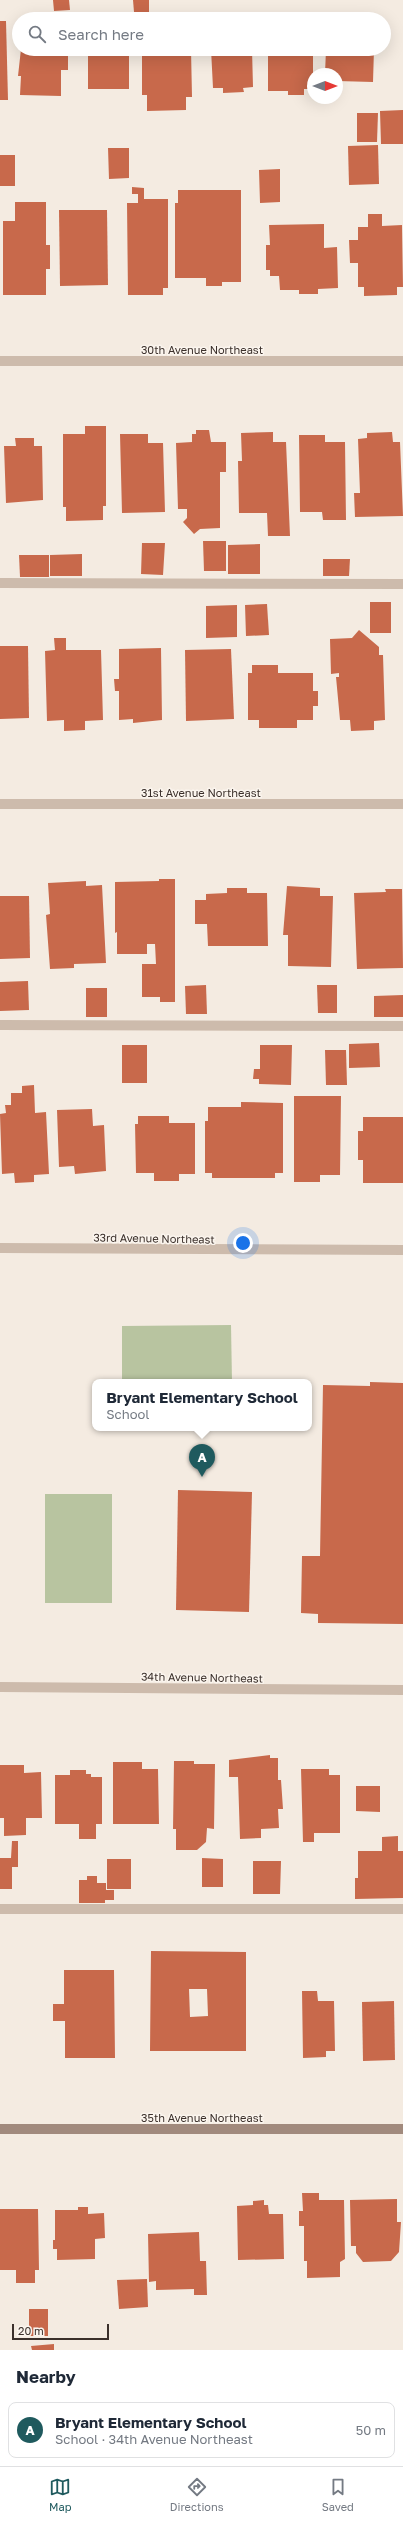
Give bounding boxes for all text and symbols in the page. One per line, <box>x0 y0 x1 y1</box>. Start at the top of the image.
search box <box>12 12 391 56</box>
icon: search <box>26 23 48 45</box>
text: Search here <box>58 25 144 43</box>
north arrow <box>307 68 343 104</box>
street label: 30th Avenue Northeast <box>141 343 263 356</box>
street label: 31st Avenue Northeast <box>141 786 261 799</box>
street label: 33rd Avenue Northeast <box>93 1230 215 1246</box>
your location <box>233 1233 253 1253</box>
popup <box>92 1379 312 1431</box>
text: Bryant Elementary School <box>106 1388 298 1406</box>
text: School <box>106 1406 149 1422</box>
pin: A <box>189 1444 215 1477</box>
street label: 34th Avenue Northeast <box>141 1669 263 1685</box>
street label: 35th Avenue Northeast <box>141 2111 263 2124</box>
scale bar <box>12 2322 109 2341</box>
text: 20 m <box>18 2324 44 2337</box>
text: Nearby <box>16 2366 76 2387</box>
text: Bryant Elementary School <box>55 2413 246 2431</box>
text: A <box>25 2422 35 2438</box>
text: 50 m <box>356 2422 386 2438</box>
text: School · 34th Avenue Northeast <box>55 2431 253 2447</box>
tab: Map <box>49 2476 72 2513</box>
tab: Directions <box>170 2476 224 2513</box>
tab: Saved <box>322 2476 354 2513</box>

